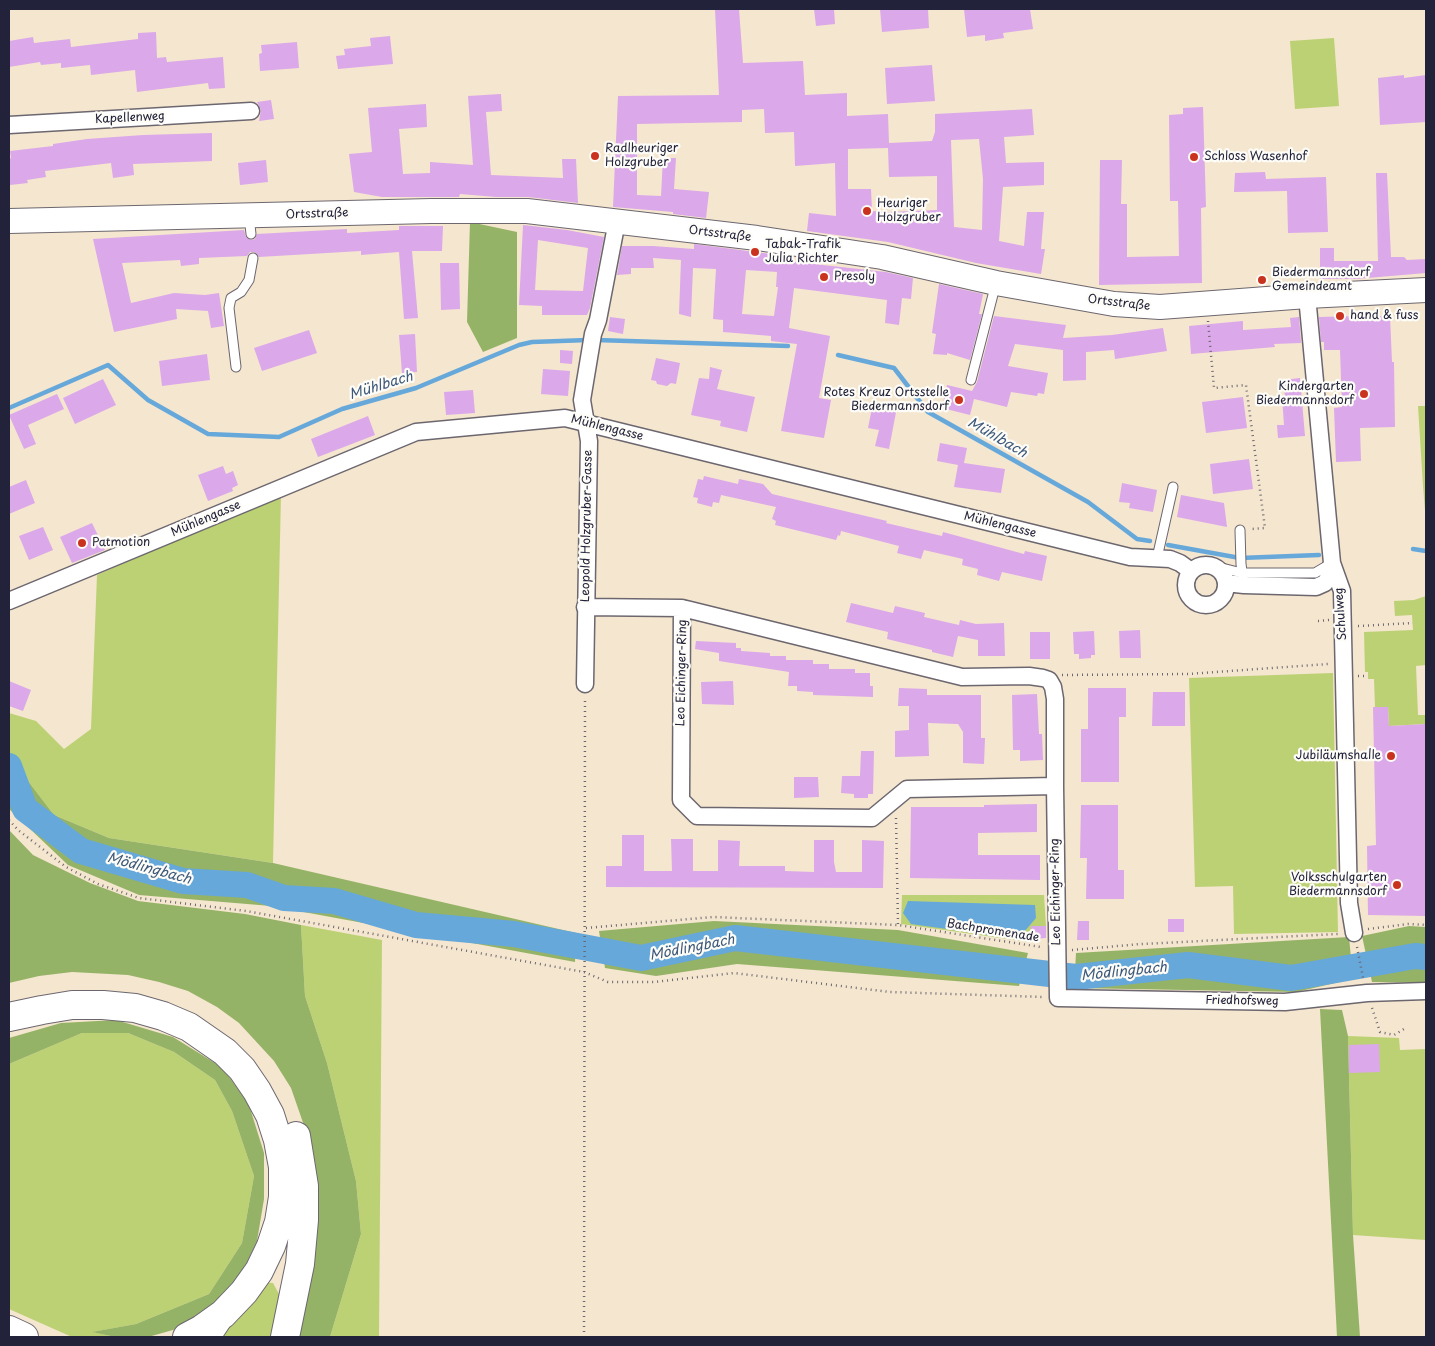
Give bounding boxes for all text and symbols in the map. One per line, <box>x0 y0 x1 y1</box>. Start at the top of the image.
street label: Kapellenweg <box>95 109 165 127</box>
place label: Radlheuriger Holzgruber <box>605 142 678 170</box>
marker: Radlheuriger Holzgruber <box>589 150 601 162</box>
place label: Schloss Wasenhof <box>1204 150 1307 164</box>
marker: Schloss Wasenhof <box>1188 151 1200 163</box>
place label: Heuriger Holzgruber <box>877 197 941 225</box>
marker: Heuriger Holzgruber <box>861 205 873 217</box>
street label: Ortsstraße <box>285 206 349 222</box>
street label: Ortsstraße <box>688 223 752 245</box>
place label: Tabak-Trafik Julia Richter <box>765 238 841 266</box>
marker: Tabak-Trafik Julia Richter <box>749 246 761 258</box>
place label: Biedermannsdorf Gemeindeamt <box>1272 266 1370 294</box>
place label: Presoly <box>834 270 875 284</box>
marker: Presoly <box>818 271 830 283</box>
marker: Biedermannsdorf Gemeindeamt <box>1256 274 1268 286</box>
street label: Ortsstraße <box>1087 292 1151 314</box>
place label: hand & fuss <box>1350 309 1418 323</box>
marker: hand & fuss <box>1334 310 1346 322</box>
water label: Mühlbach <box>347 368 415 404</box>
place label: Kindergarten Biedermannsdorf <box>1256 380 1354 408</box>
place label: Rotes Kreuz Ortsstelle Biedermannsdorf <box>823 386 949 414</box>
marker: Kindergarten Biedermannsdorf <box>1358 388 1370 400</box>
marker: Rotes Kreuz Ortsstelle Biedermannsdorf <box>953 394 965 406</box>
street label: Mühlengasse <box>569 412 645 444</box>
water label: Mühlbach <box>964 414 1030 462</box>
street label: Leopold Holzgruber-Gasse <box>578 450 596 602</box>
street label: Mühlengasse <box>169 498 243 540</box>
street label: Mühlengasse <box>962 509 1038 541</box>
place label: Patmotion <box>92 536 150 550</box>
marker: Patmotion <box>76 537 88 549</box>
street label: Schulweg <box>1332 587 1350 641</box>
street label: Leo Eichinger-Ring <box>674 619 690 727</box>
place label: Jubiläumshalle <box>1296 749 1381 763</box>
marker: Jubiläumshalle <box>1385 750 1397 762</box>
street label: Leo Eichinger-Ring <box>1048 838 1064 946</box>
water label: Mödlingbach <box>105 850 193 888</box>
place label: Volksschulgarten Biedermannsdorf <box>1289 871 1387 899</box>
marker: Volksschulgarten Biedermannsdorf <box>1391 879 1403 891</box>
street label: Bachpromenade <box>946 917 1040 945</box>
water label: Mödlingbach <box>648 932 736 964</box>
water label: Mödlingbach <box>1080 959 1168 985</box>
street label: Friedhofsweg <box>1205 993 1279 1009</box>

